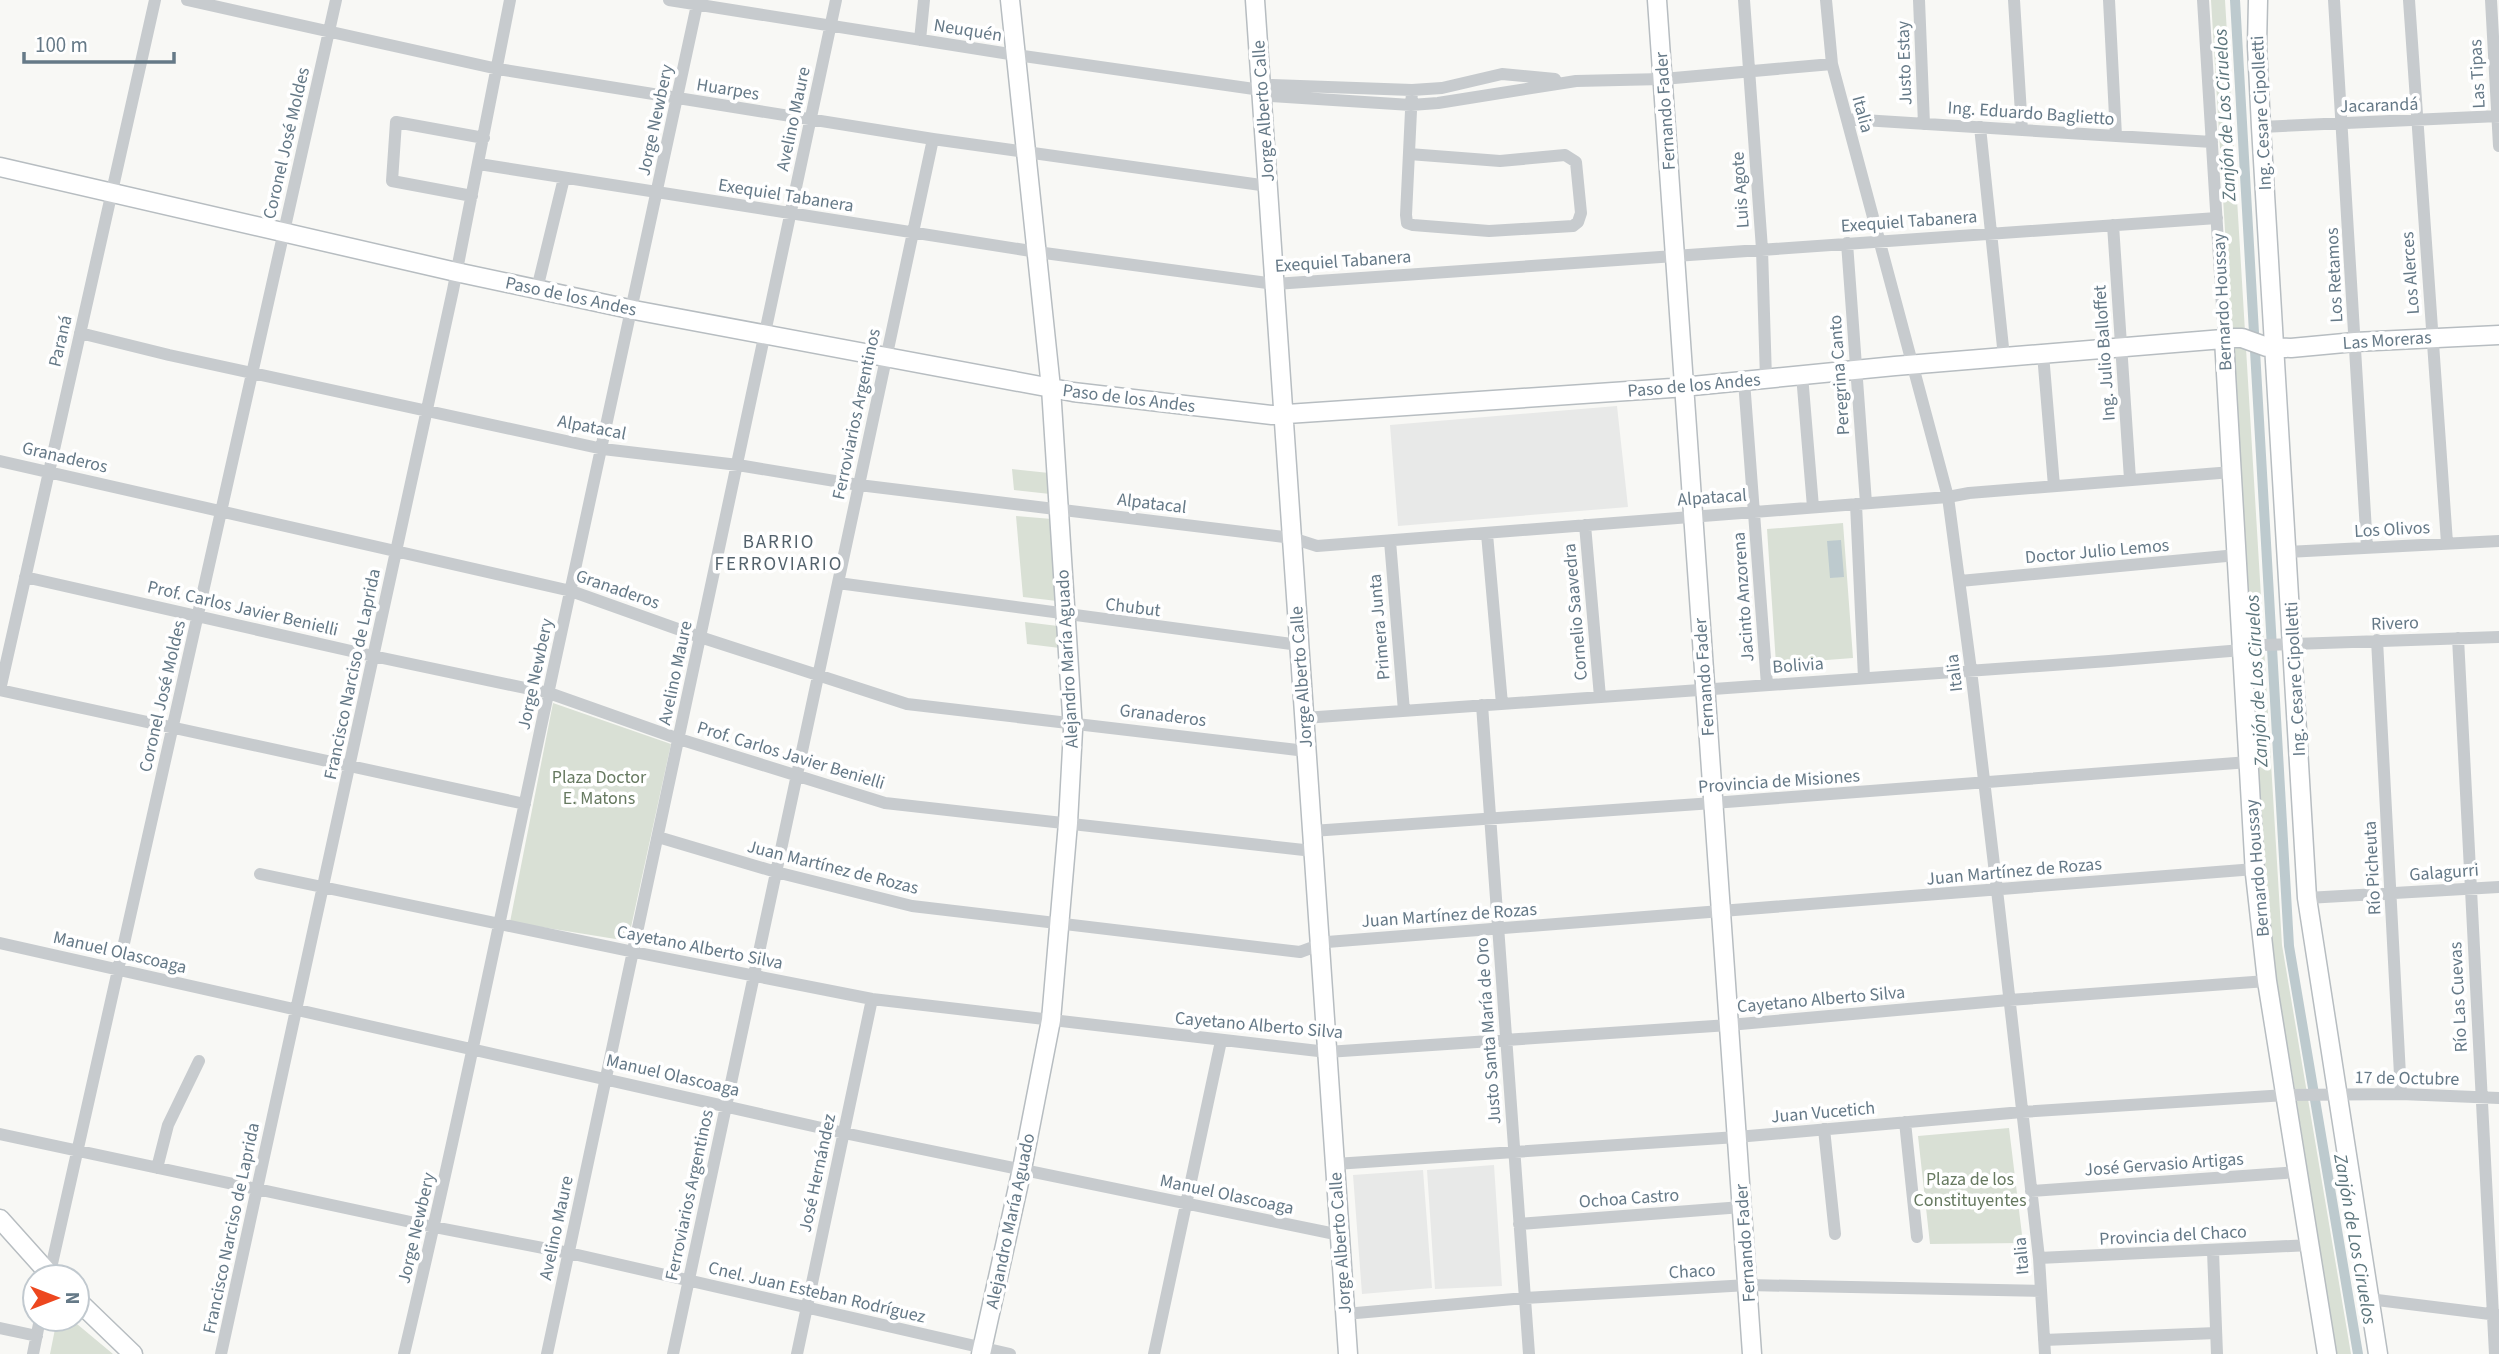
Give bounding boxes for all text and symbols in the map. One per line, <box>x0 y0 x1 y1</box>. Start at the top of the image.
street label: Neuquén <box>932 13 1004 48</box>
street label: Justo Estay <box>1891 20 1918 106</box>
scale bar <box>24 21 175 65</box>
water label: Zanjón de Los Ciruelos <box>2207 28 2244 203</box>
text: 100 m <box>35 30 88 60</box>
street label: Ing. Cesare Cipolletti <box>2245 35 2278 191</box>
street label: Jorge Alberto Calle <box>1246 39 1281 183</box>
street label: Las Tipas <box>2463 39 2492 109</box>
street label: Fernando Fader <box>1649 50 1682 171</box>
street label: Jorge Newbery <box>631 61 680 178</box>
street label: Coronel José Moldes <box>257 65 316 221</box>
street label: Avelino Maure <box>770 65 817 174</box>
street label: Huarpes <box>695 72 761 107</box>
street label: Jacarandá <box>2339 92 2419 119</box>
street label: Italia <box>1846 93 1879 136</box>
street label: Ing. Eduardo Baglietto <box>1947 95 2115 132</box>
street label: Luis Agote <box>1725 151 1756 229</box>
street label: Exequiel Tabanera <box>716 172 855 219</box>
street label: Exequiel Tabanera <box>1840 204 1978 239</box>
street label: Los Retamos <box>2320 227 2349 323</box>
street label: Los Alerces <box>2395 231 2426 315</box>
street label: Bernardo Houssay <box>2206 232 2239 372</box>
street label: Exequiel Tabanera <box>1274 244 1412 279</box>
street label: Paso de los Andes <box>503 270 639 323</box>
street label: Ing. Julio Balloffet <box>2087 284 2122 422</box>
street label: Paraná <box>42 313 79 369</box>
street label: Peregrina Canto <box>1823 314 1856 436</box>
street label: Las Moreras <box>2342 325 2432 356</box>
street label: Ferroviarios Argentinos <box>826 326 887 502</box>
street label: Paso de los Andes <box>1626 367 1762 404</box>
street label: Paso de los Andes <box>1061 378 1197 419</box>
street label: Alpatacal <box>555 409 628 446</box>
street label: Granaderos <box>20 436 110 479</box>
street label: Alpatacal <box>1677 483 1748 512</box>
street label: Alpatacal <box>1116 487 1188 520</box>
street label: Los Olivos <box>2353 515 2431 544</box>
district label: BARRIO FERROVIARIO <box>715 529 843 578</box>
street label: Jacinto Anzorena <box>1726 531 1761 663</box>
street label: Doctor Julio Lemos <box>2024 533 2170 570</box>
street label: Cornelio Saavedra <box>1557 542 1594 681</box>
street label: Granaderos <box>573 563 663 615</box>
street label: Francisco Narciso de Laprida <box>318 566 387 782</box>
street label: Alejandro María Aguado <box>1050 569 1085 749</box>
street label: Primera Junta <box>1362 573 1397 681</box>
street label: Prof. Carlos Javier Benielli <box>145 574 341 643</box>
street label: Chubut <box>1104 592 1162 623</box>
water label: Zanjón de Los Ciruelos <box>2239 594 2276 769</box>
street label: Ing. Cesare Cipolletti <box>2279 601 2312 757</box>
street label: Jorge Alberto Calle <box>1284 605 1319 749</box>
street label: Rivero <box>2371 610 2419 637</box>
street label: Jorge Newbery <box>511 615 560 732</box>
street label: Fernando Fader <box>1688 616 1721 737</box>
street label: Coronel José Moldes <box>133 618 192 774</box>
street label: Avelino Maure <box>652 619 699 728</box>
street label: Bolivia <box>1772 651 1824 680</box>
street label: Italia <box>1940 653 1969 693</box>
street label: Granaderos <box>1118 698 1208 733</box>
street label: Prof. Carlos Javier Benielli <box>694 715 888 796</box>
street label: Provincia de Misiones <box>1697 763 1861 800</box>
park label: Plaza Doctor E. Matons <box>552 765 647 811</box>
street label: Bernardo Houssay <box>2239 798 2276 938</box>
street label: Río Picheuta <box>2358 820 2387 916</box>
street label: Juan Martínez de Rozas <box>744 834 921 901</box>
street label: Juan Martínez de Rozas <box>1925 851 2103 892</box>
street label: Galagurri <box>2408 858 2480 887</box>
street label: Juan Martínez de Rozas <box>1360 897 1538 934</box>
street label: Cayetano Alberto Silva <box>615 919 785 976</box>
street label: Manuel Olascoaga <box>51 925 189 980</box>
street label: Justo Santa María de Oro <box>1469 937 1508 1125</box>
street label: Río Las Cuevas <box>2443 941 2474 1053</box>
street label: Cayetano Alberto Silva <box>1736 980 1906 1019</box>
street label: Cayetano Alberto Silva <box>1174 1006 1344 1045</box>
street label: Manuel Olascoaga <box>604 1048 742 1103</box>
street label: 17 de Octubre <box>2354 1065 2460 1092</box>
street label: Juan Vucetich <box>1770 1095 1876 1130</box>
street label: Ferroviarios Argentinos <box>659 1107 720 1283</box>
street label: José Hernández <box>793 1111 842 1235</box>
street label: Francisco Narciso de Laprida <box>197 1120 266 1336</box>
street label: Alejandro María Aguado <box>980 1131 1041 1311</box>
street label: José Gervasio Artigas <box>2084 1146 2244 1183</box>
water label: Zanjón de Los Ciruelos <box>2326 1151 2383 1327</box>
park label: Plaza de los Constituyentes <box>1914 1167 2026 1213</box>
street label: Manuel Olascoaga <box>1158 1168 1296 1221</box>
street label: Jorge Newbery <box>392 1169 442 1286</box>
street label: Jorge Alberto Calle <box>1323 1171 1358 1315</box>
street label: Avelino Maure <box>533 1174 580 1283</box>
street label: Fernando Fader <box>1729 1182 1762 1303</box>
street label: Ochoa Castro <box>1578 1183 1680 1214</box>
street label: Provincia del Chaco <box>2099 1219 2247 1252</box>
street label: Italia <box>2007 1236 2036 1276</box>
street label: Cnel. Juan Esteban Rodríguez <box>706 1255 928 1330</box>
street label: Chaco <box>1668 1258 1716 1285</box>
north arrow <box>21 1263 91 1333</box>
text: N <box>58 1292 85 1304</box>

